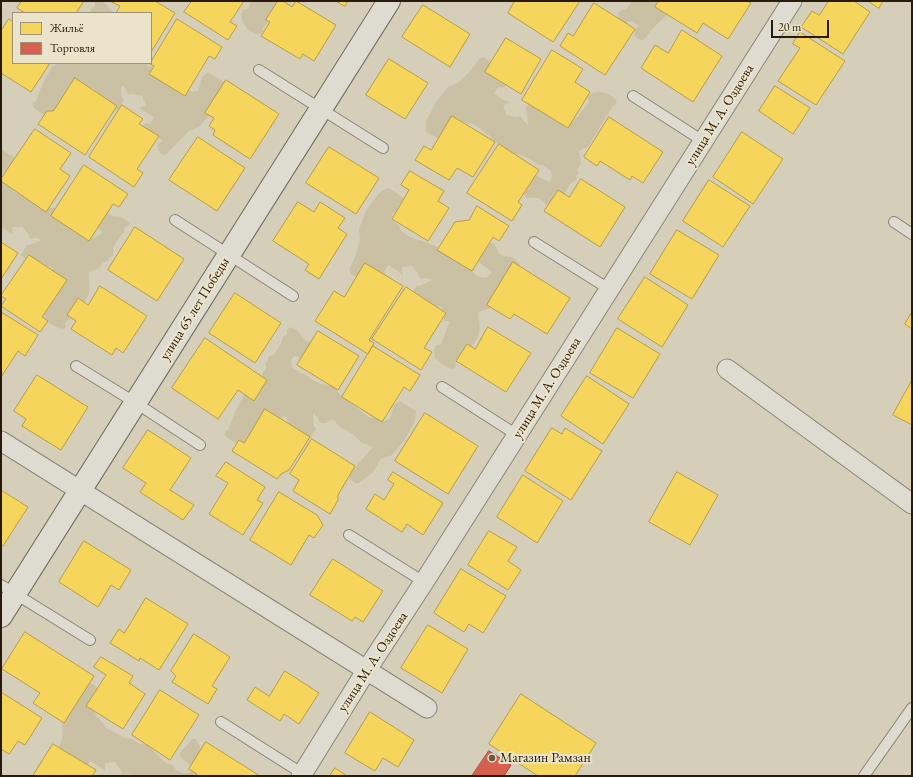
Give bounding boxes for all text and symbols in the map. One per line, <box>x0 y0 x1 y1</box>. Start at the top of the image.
legend <box>12 12 152 64</box>
scale bar <box>773 12 831 38</box>
text: 20 m <box>778 19 801 35</box>
text: Жильё <box>50 20 83 36</box>
text: Торговля <box>50 40 95 56</box>
street label: улица М. А. Оздоева <box>682 61 758 169</box>
street label: улица 65 лет Победы <box>157 255 233 363</box>
street label: улица М. А. Оздоева <box>509 334 585 442</box>
street label: улица М. А. Оздоева <box>334 609 412 715</box>
place label: Магазин Рамзан <box>500 750 591 766</box>
marker: Магазин Рамзан <box>487 753 497 763</box>

